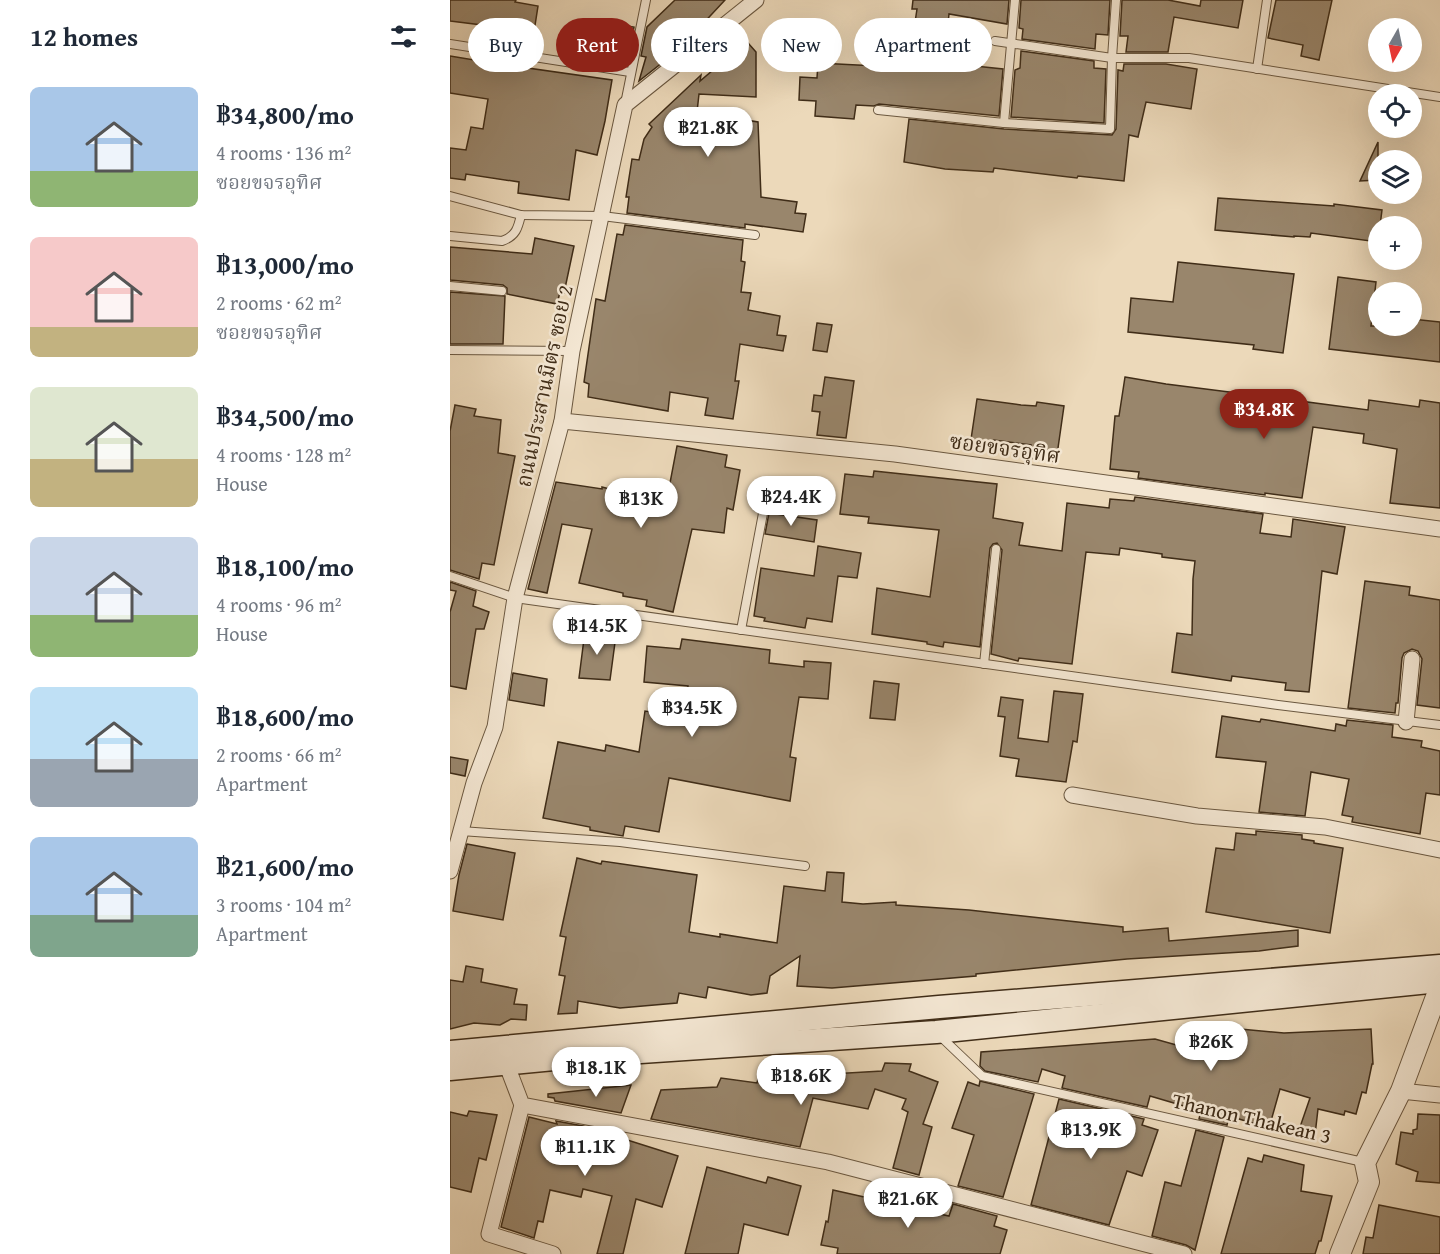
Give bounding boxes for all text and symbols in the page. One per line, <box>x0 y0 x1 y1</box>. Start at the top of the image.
text: 12 homes <box>30 17 138 56</box>
chip: Buy <box>468 18 544 72</box>
chip: Rent <box>556 18 639 72</box>
chip: Filters <box>651 18 749 72</box>
chip: New <box>761 18 842 72</box>
chip: Apartment <box>854 18 992 72</box>
north arrow <box>1368 18 1422 72</box>
map controls <box>1368 18 1422 336</box>
icon: filters <box>387 20 420 53</box>
button: locate <box>1368 84 1422 138</box>
text: ฿34,800/mo <box>216 95 354 134</box>
pin: ฿21.8K <box>659 107 757 158</box>
icon: home <box>78 111 150 183</box>
text: ฿21.8K <box>678 112 738 141</box>
text: 4 rooms · 136 m² <box>216 138 351 167</box>
button: layers <box>1368 150 1422 204</box>
text: ซอยขจรอุทิศ <box>216 167 322 196</box>
button: + <box>1368 216 1422 270</box>
text: ฿13,000/mo <box>216 245 354 284</box>
icon: home <box>78 261 150 333</box>
street label: ถนนประสานมิตร ซอย 2 <box>507 282 581 490</box>
button: − <box>1368 282 1422 336</box>
text: 2 rooms · 62 m² <box>216 288 342 317</box>
text: ซอยขจรอุทิศ <box>216 317 322 346</box>
pin: ฿34.8K <box>1215 389 1313 440</box>
text: ฿34.8K <box>1234 394 1294 423</box>
text: ฿34,500/mo <box>216 397 354 436</box>
icon: home <box>78 411 150 483</box>
street label: ซอยขจรอุทิศ <box>948 425 1062 471</box>
text: 4 rooms · 128 m² <box>216 440 351 469</box>
text: House <box>216 469 268 498</box>
pin: ฿24.4K <box>742 476 840 527</box>
pin: ฿13K <box>605 478 677 529</box>
text: ฿24.4K <box>761 481 821 510</box>
text: ฿13K <box>619 483 663 512</box>
text: ฿18,100/mo <box>216 547 354 586</box>
icon: home <box>78 561 150 633</box>
text: 4 rooms · 96 m² <box>216 590 342 619</box>
pin: ฿14.5K <box>548 605 646 656</box>
text: ฿14.5K <box>567 610 627 639</box>
text: House <box>216 619 268 648</box>
pin: ฿34.5K <box>643 687 741 738</box>
text: ฿34.5K <box>662 692 722 721</box>
text: ฿18,600/mo <box>216 697 354 736</box>
icon: home <box>78 711 150 783</box>
text: 2 rooms · 66 m² <box>216 740 342 769</box>
text: Apartment <box>216 769 308 798</box>
text: ฿21,600/mo <box>216 847 354 886</box>
icon: home <box>78 861 150 933</box>
text: 3 rooms · 104 m² <box>216 890 351 919</box>
text: Apartment <box>216 919 308 948</box>
pin: ฿26K <box>1175 1021 1247 1072</box>
text: ฿26K <box>1189 1026 1233 1055</box>
pin: ฿18.1K <box>547 1047 645 1098</box>
text: ฿18.1K <box>566 1052 626 1081</box>
pin: ฿18.6K <box>752 1055 850 1106</box>
text: ฿18.6K <box>771 1060 831 1089</box>
street label: Thanon Thakean 3 <box>1169 1085 1335 1151</box>
pin: ฿13.9K <box>1042 1109 1140 1160</box>
text: ฿13.9K <box>1061 1114 1121 1143</box>
pin: ฿11.1K <box>536 1126 634 1177</box>
text: ฿11.1K <box>555 1131 615 1160</box>
pin: ฿21.6K <box>859 1178 957 1229</box>
text: ฿21.6K <box>878 1183 938 1212</box>

